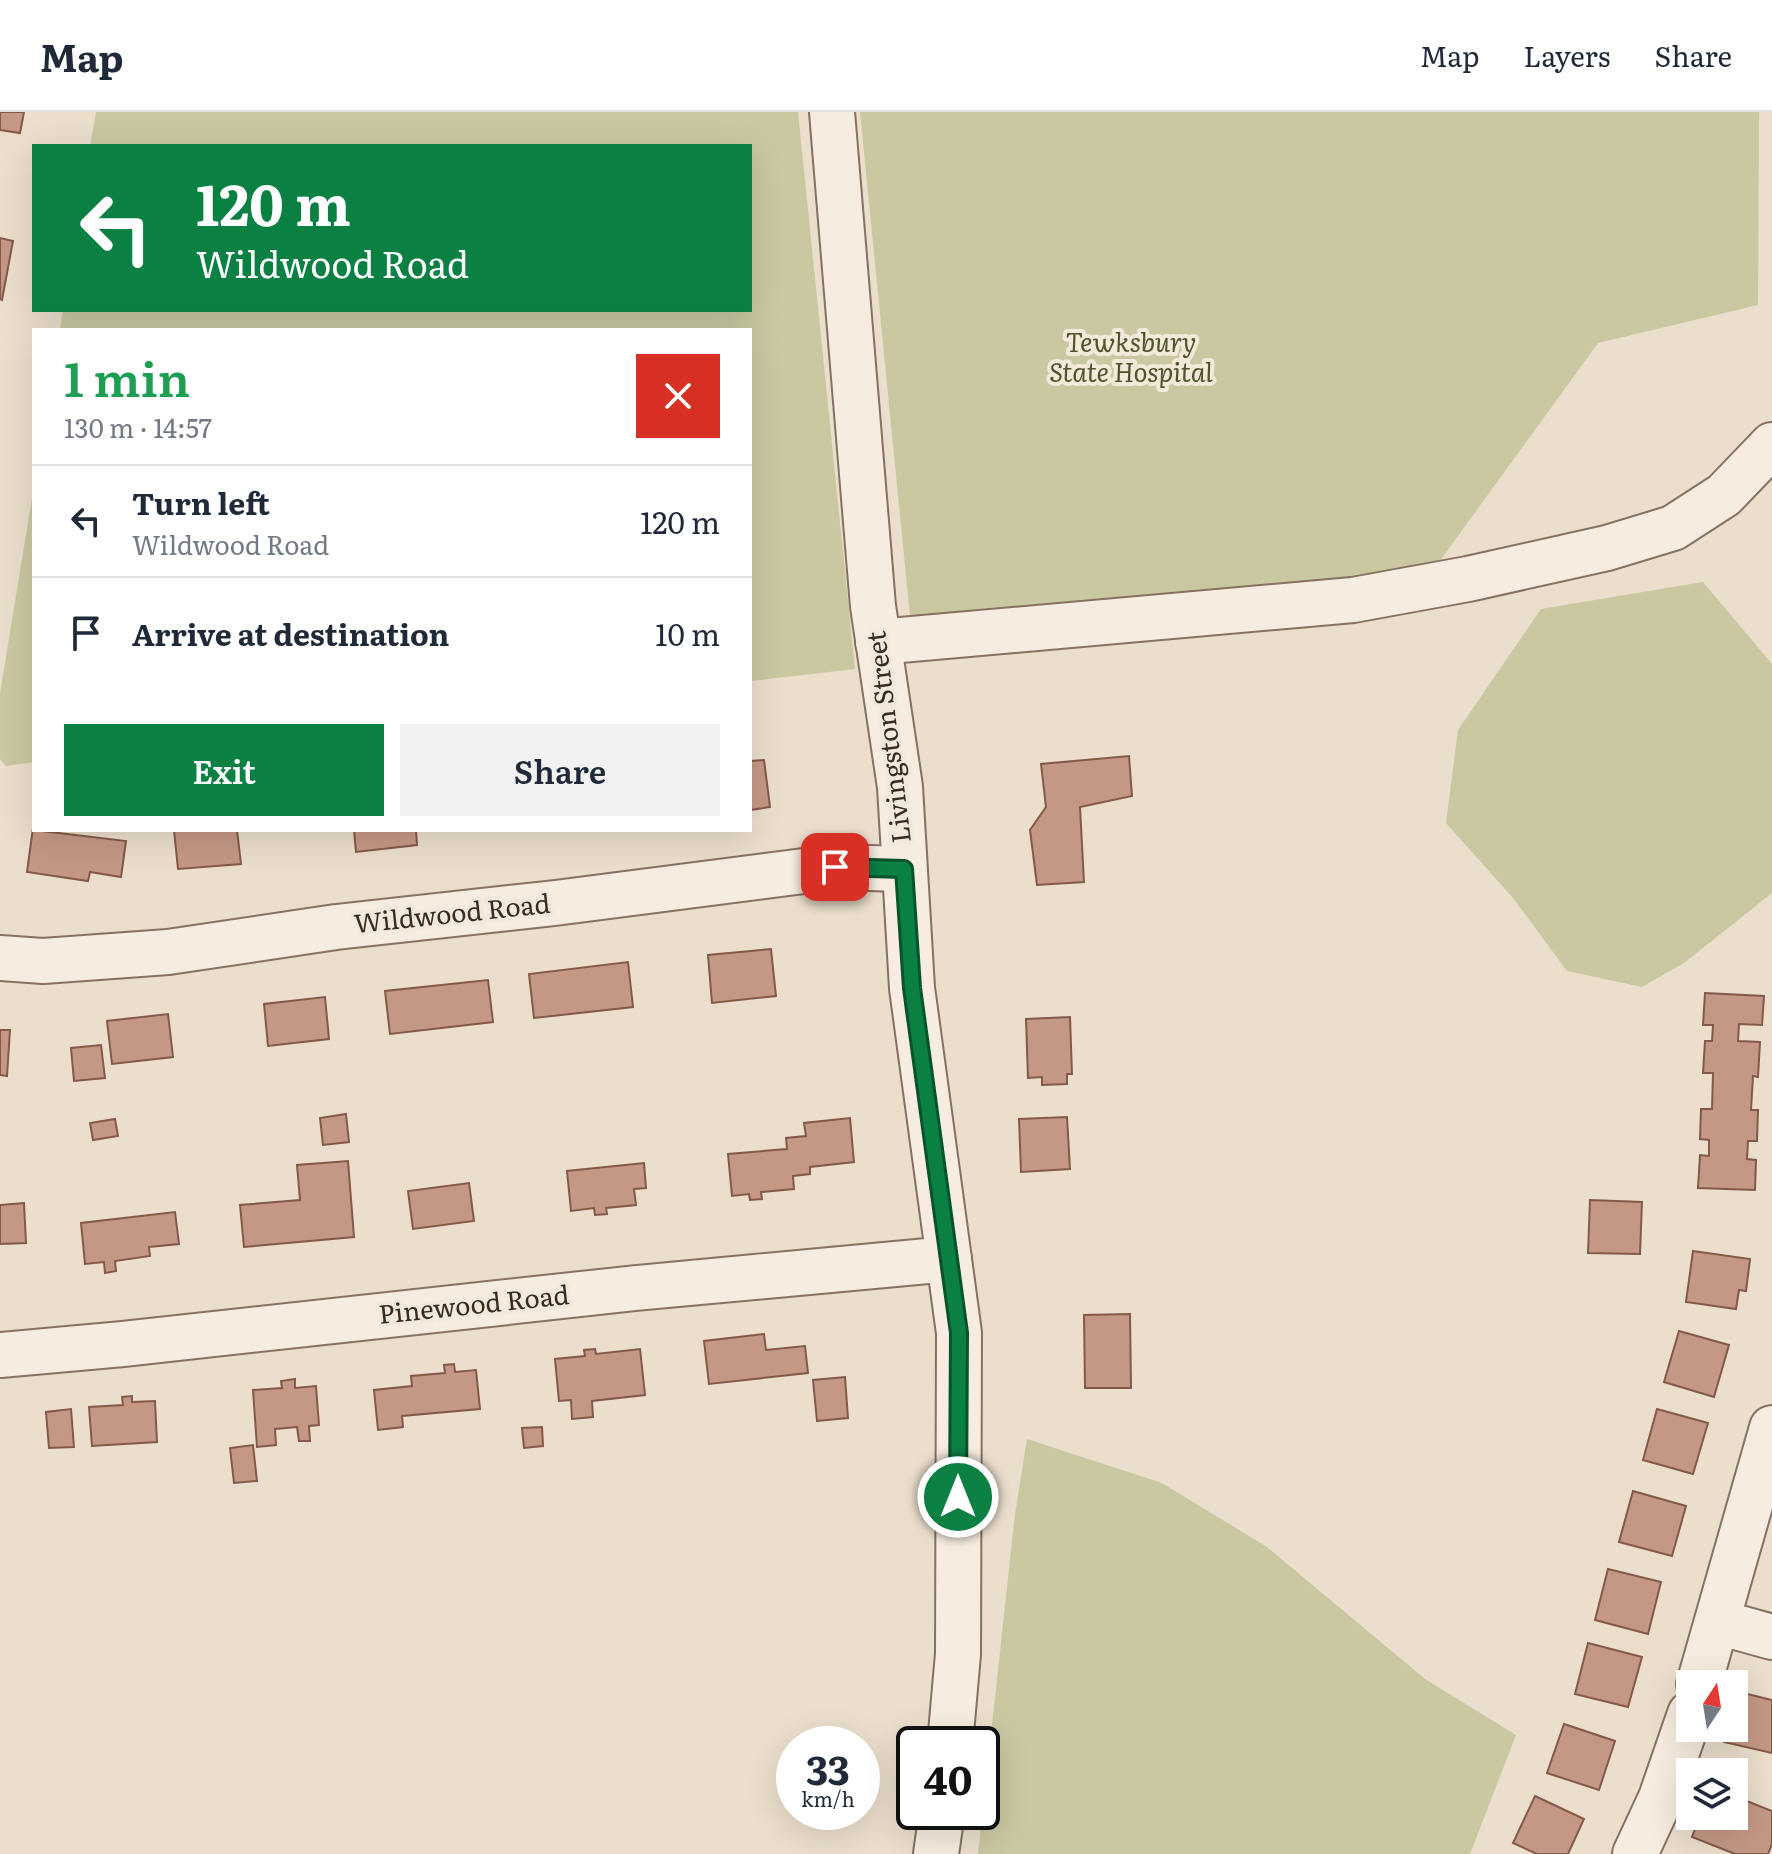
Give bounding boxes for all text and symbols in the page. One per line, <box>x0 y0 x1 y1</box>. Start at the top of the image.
text: Map <box>40 27 124 84</box>
text: Map <box>1420 34 1479 76</box>
text: Layers <box>1523 34 1610 76</box>
text: Share <box>1654 34 1732 76</box>
text: 120 m <box>196 160 351 243</box>
icon: left <box>64 176 168 280</box>
text: Wildwood Road <box>196 236 469 289</box>
park label: Tewksbury State Hospital <box>1049 321 1213 390</box>
text: 1 min <box>64 341 190 412</box>
button: close <box>636 354 720 438</box>
text: 130 m · 14:57 <box>64 407 212 446</box>
text: Turn left <box>132 480 270 524</box>
icon: left <box>64 499 108 543</box>
text: 120 m <box>640 499 720 543</box>
text: Wildwood Road <box>132 524 329 563</box>
icon: arrive <box>64 611 108 655</box>
text: Arrive at destination <box>132 611 449 655</box>
text: 10 m <box>655 611 720 655</box>
street label: Livingston Street <box>854 629 919 846</box>
button: Exit <box>64 724 384 816</box>
button: Share <box>400 724 720 816</box>
pin <box>801 833 869 901</box>
icon: arrive <box>813 845 857 889</box>
street label: Wildwood Road <box>352 882 552 941</box>
street label: Pinewood Road <box>377 1273 571 1332</box>
position arrow <box>916 1455 1000 1539</box>
north arrow <box>1676 1670 1748 1742</box>
map controls <box>1676 1670 1748 1830</box>
speed limit sign: 40 <box>896 1726 1000 1830</box>
text: 33 <box>806 1738 850 1797</box>
button: layers <box>1676 1758 1748 1830</box>
text: km/h <box>801 1783 855 1813</box>

